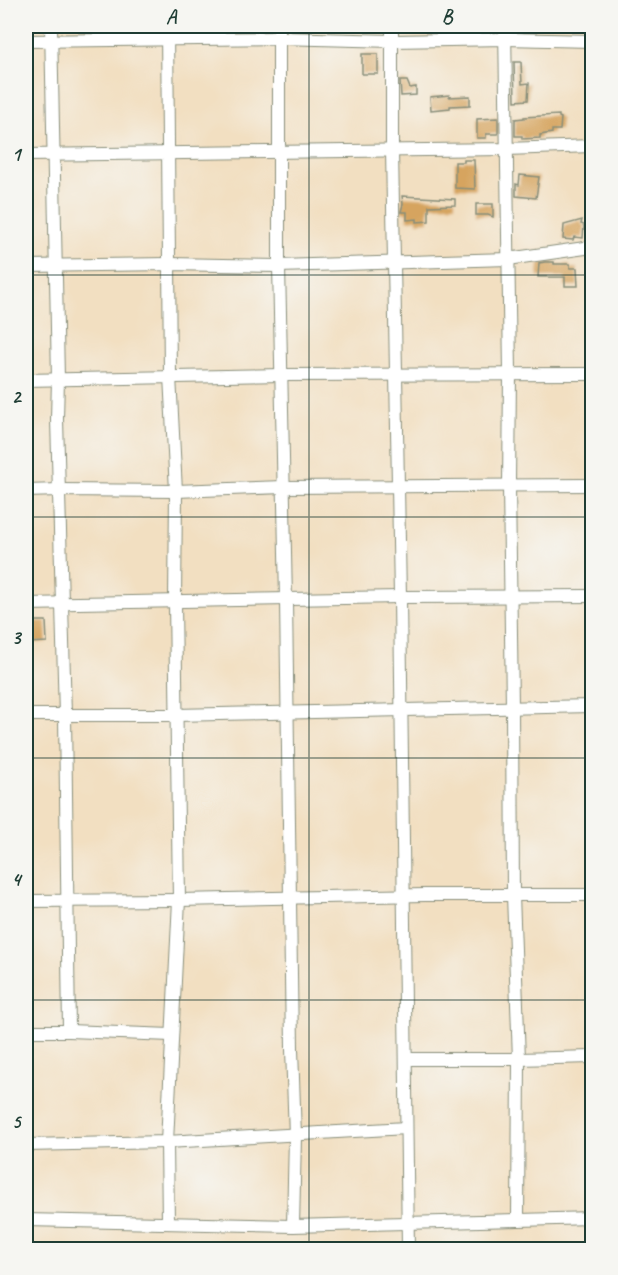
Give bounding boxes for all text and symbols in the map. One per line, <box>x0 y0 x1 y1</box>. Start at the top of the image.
text: A <box>166 4 178 29</box>
text: B <box>442 4 454 29</box>
text: 1 <box>12 142 23 167</box>
text: 2 <box>12 384 23 409</box>
text: 3 <box>12 625 23 650</box>
text: 4 <box>12 867 24 892</box>
text: 5 <box>12 1109 23 1134</box>

